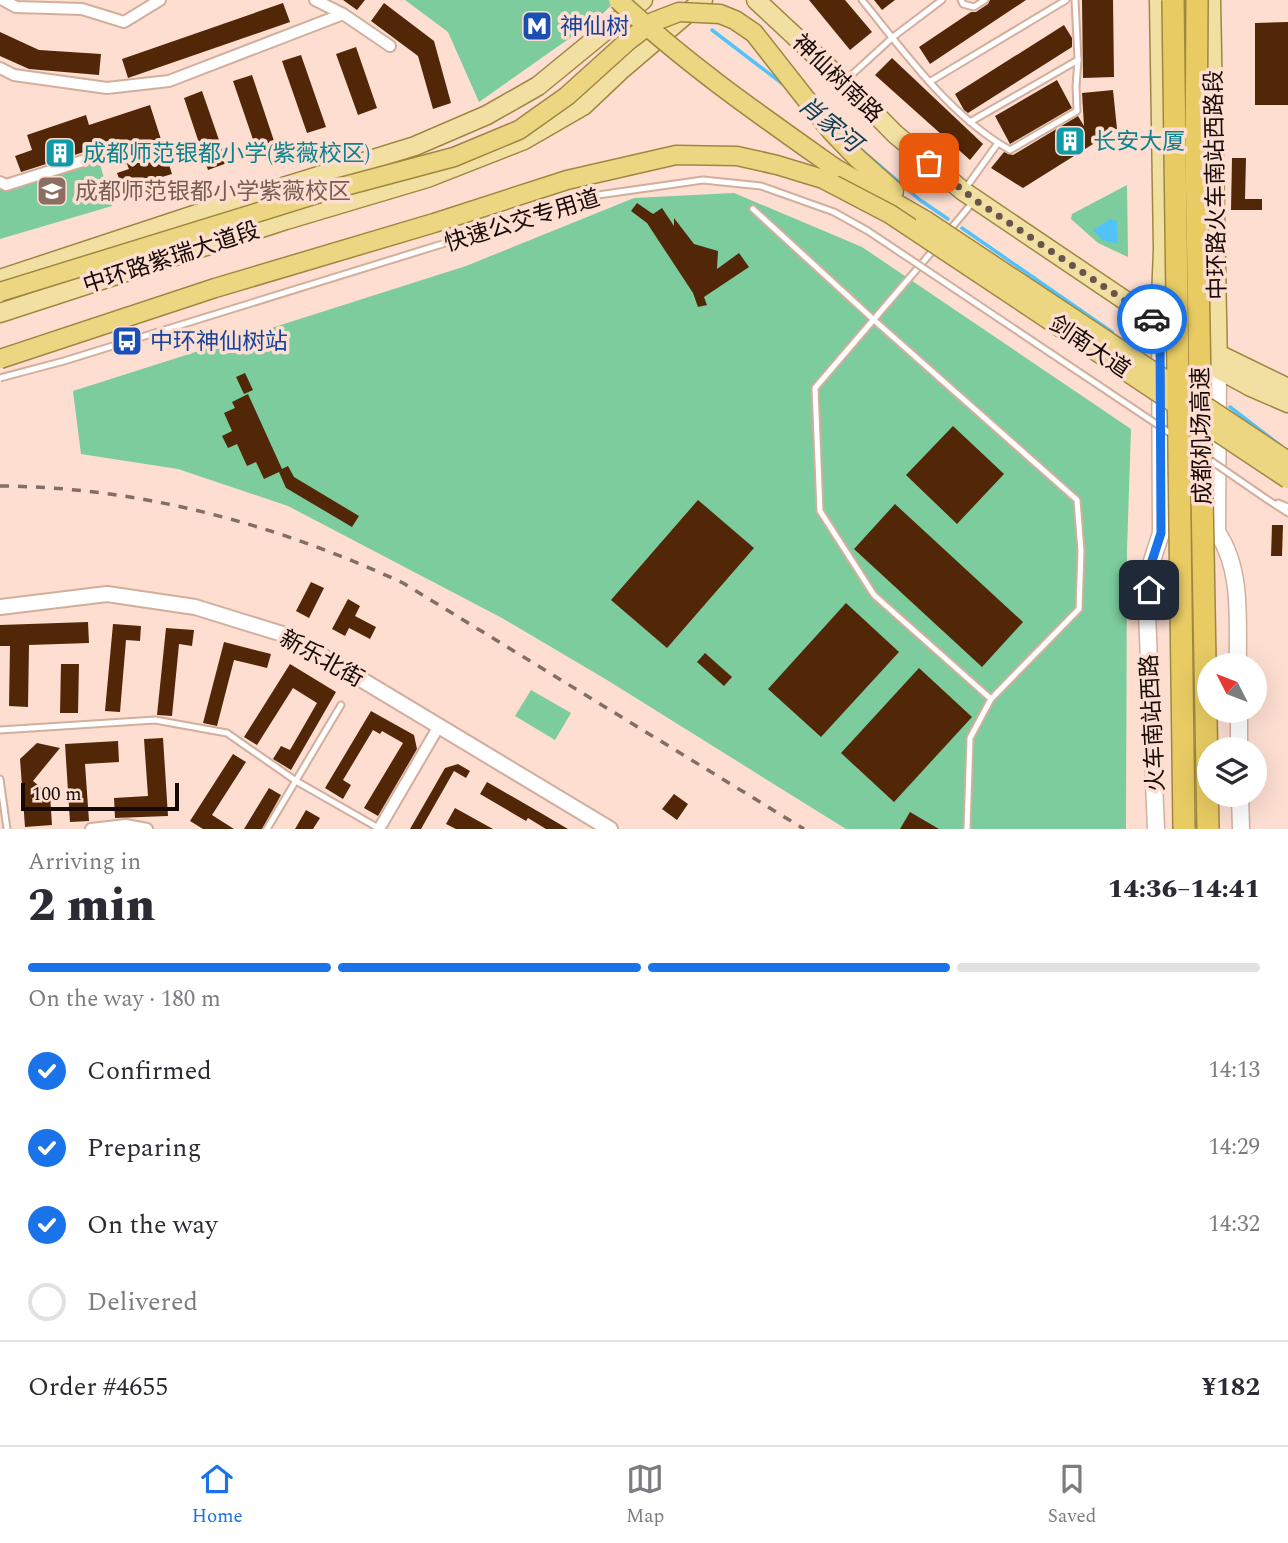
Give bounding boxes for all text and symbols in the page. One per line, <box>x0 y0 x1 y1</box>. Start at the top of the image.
metro station icon: 神仙树 <box>520 9 554 43</box>
place label: 神仙树 <box>560 10 629 45</box>
street label: 神仙树南路 <box>783 27 890 132</box>
street label: 中环路火车南站西路段 <box>1197 70 1236 300</box>
water label: 肖家河 <box>790 88 872 164</box>
building icon: 长安大厦 <box>1053 124 1087 158</box>
place label: 长安大厦 <box>1093 125 1185 160</box>
pin <box>899 133 959 193</box>
building icon: 成都师范银都小学(紫薇校区) <box>43 136 77 170</box>
place label: 成都师范银都小学(紫薇校区) <box>83 137 371 172</box>
icon: bag <box>910 144 948 182</box>
school or university icon: 成都师范银都小学紫薇校区 <box>35 174 69 208</box>
place label: 成都师范银都小学紫薇校区 <box>75 175 351 210</box>
street label: 快速公交专用道 <box>440 181 605 262</box>
street label: 中环路紫瑞大道段 <box>79 213 264 303</box>
courier <box>1117 284 1187 354</box>
icon: car <box>1133 300 1171 338</box>
street label: 剑南大道 <box>1041 307 1137 387</box>
bus stop icon: 中环神仙树站 <box>110 324 144 358</box>
place label: 中环神仙树站 <box>150 325 288 360</box>
street label: 成都机场高速 <box>1184 367 1221 505</box>
pin <box>1119 560 1179 620</box>
icon: home <box>1130 571 1168 609</box>
street label: 新乐北街 <box>273 622 370 697</box>
street label: 火车南站西路 <box>1132 653 1175 793</box>
north arrow <box>1197 653 1267 723</box>
map controls <box>1197 653 1267 807</box>
button: layers <box>1197 737 1267 807</box>
scale bar <box>21 780 178 812</box>
text: 100 m <box>32 780 82 809</box>
text: Arriving in <box>28 845 141 880</box>
text: 14:36–14:41 <box>1108 869 1260 909</box>
text: 2 min <box>28 871 155 941</box>
text: On the way · 180 m <box>28 982 221 1017</box>
text: Confirmed <box>87 1051 212 1091</box>
icon: check <box>28 1052 66 1090</box>
text: 14:13 <box>1208 1053 1260 1088</box>
text: Preparing <box>87 1128 201 1168</box>
icon: check <box>28 1129 66 1167</box>
text: 14:29 <box>1208 1130 1260 1165</box>
text: On the way <box>87 1205 218 1245</box>
icon: check <box>28 1206 66 1244</box>
text: 14:32 <box>1208 1207 1260 1242</box>
text: Delivered <box>87 1282 198 1322</box>
text: Order #4655 <box>28 1367 168 1407</box>
text: ¥182 <box>1202 1367 1260 1407</box>
tab: Home <box>192 1460 243 1531</box>
tab: Map <box>626 1460 664 1531</box>
tab: Saved <box>1048 1460 1096 1531</box>

